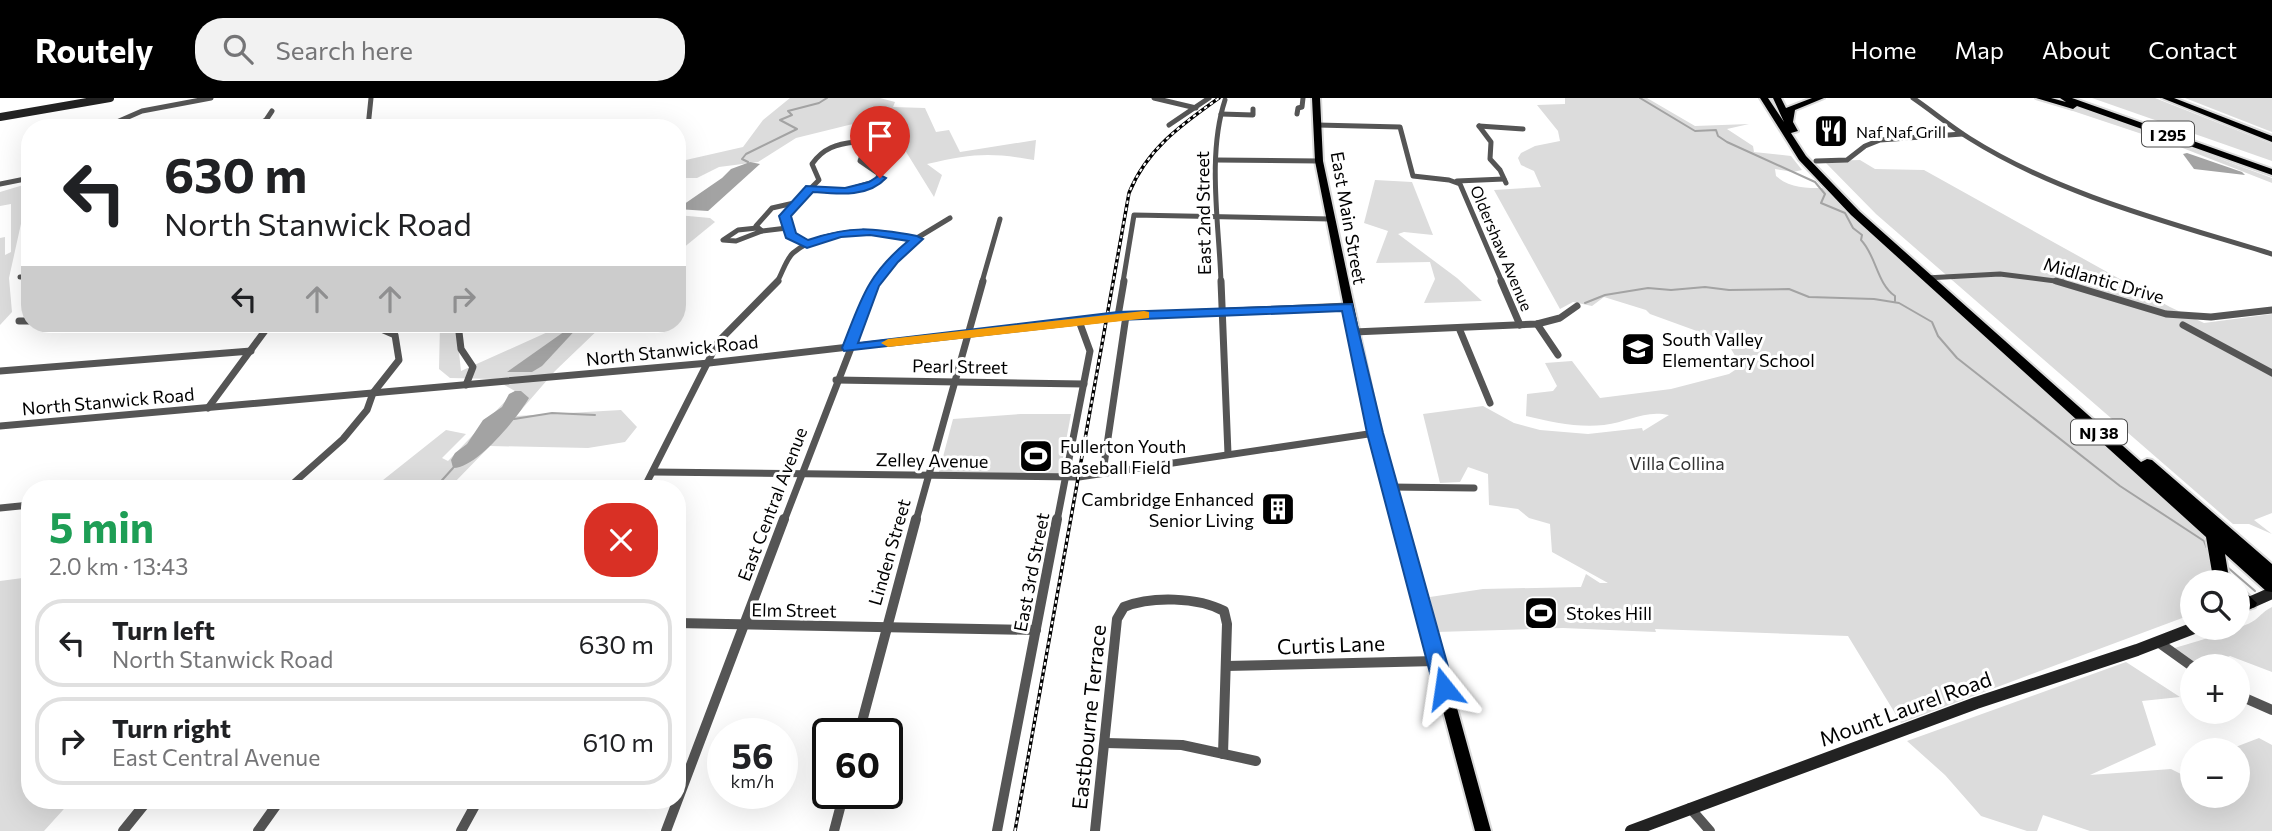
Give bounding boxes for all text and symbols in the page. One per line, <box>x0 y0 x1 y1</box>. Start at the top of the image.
search box <box>195 18 685 81</box>
text: Routely <box>35 29 153 70</box>
icon: search <box>219 30 257 68</box>
text: Search here <box>275 34 413 65</box>
text: Home <box>1851 35 1917 64</box>
text: Map <box>1955 35 2004 64</box>
text: About <box>2042 35 2110 64</box>
text: Contact <box>2148 35 2237 64</box>
pin <box>850 106 910 178</box>
restaurant icon: Naf Naf Grill <box>1812 112 1850 150</box>
icon: arrive <box>861 117 899 155</box>
place label: Naf Naf Grill <box>1856 122 1946 141</box>
road number: I 295 <box>2142 122 2194 146</box>
text: 630 m <box>164 143 307 203</box>
icon: left <box>49 147 140 238</box>
street label: East Main Street <box>1326 150 1372 286</box>
street label: East 2nd Street <box>1191 151 1215 275</box>
street label: Oldershaw Avenue <box>1467 182 1537 314</box>
text: North Stanwick Road <box>164 203 472 243</box>
street label: Midlantic Drive <box>2041 252 2167 308</box>
icon: left <box>225 280 263 318</box>
icon: ahead <box>298 280 336 318</box>
icon: ahead <box>371 280 409 318</box>
icon: right <box>444 280 482 318</box>
place label: South Valley Elementary School <box>1662 328 1815 371</box>
street label: North Stanwick Road <box>585 330 759 370</box>
school or university icon: South Valley Elementary School <box>1619 330 1657 368</box>
street label: Pearl Street <box>912 354 1008 378</box>
street label: North Stanwick Road <box>21 382 195 420</box>
road number: NJ 38 <box>2071 420 2127 444</box>
street label: East Central Avenue <box>733 424 811 584</box>
place label: Fullerton Youth Baseball Field <box>1060 435 1186 478</box>
sports icon: Fullerton Youth Baseball Field <box>1017 437 1055 475</box>
street label: Zelley Avenue <box>875 448 989 472</box>
park label: Villa Collina <box>1629 452 1725 474</box>
place label: Cambridge Enhanced Senior Living <box>1081 488 1254 531</box>
building icon: Cambridge Enhanced Senior Living <box>1259 490 1297 528</box>
street label: Linden Street <box>863 496 915 608</box>
text: 5 min <box>49 500 154 552</box>
button: close <box>584 503 658 577</box>
street label: East 3rd Street <box>1009 511 1053 633</box>
text: 2.0 km · 13:43 <box>49 552 188 580</box>
map controls <box>2180 570 2250 808</box>
button: search <box>2180 570 2250 640</box>
sports icon: Stokes Hill <box>1522 594 1560 632</box>
street label: Elm Street <box>751 598 837 622</box>
place label: Stokes Hill <box>1566 602 1652 624</box>
text: Turn left <box>112 614 215 645</box>
street label: Eastbourne Terrace <box>1066 623 1110 811</box>
icon: left <box>53 624 91 662</box>
text: 630 m <box>579 628 654 659</box>
street label: Curtis Lane <box>1276 630 1386 658</box>
text: North Stanwick Road <box>112 645 333 673</box>
position arrow <box>1407 651 1481 725</box>
button: + <box>2180 654 2250 724</box>
street label: Mount Laurel Road <box>1816 665 1994 751</box>
text: Turn right <box>112 712 231 743</box>
speed limit sign: 60 <box>812 718 903 809</box>
icon: right <box>53 722 91 760</box>
text: 610 m <box>582 726 654 757</box>
text: 56 <box>731 733 773 776</box>
button: − <box>2180 738 2250 808</box>
text: East Central Avenue <box>112 743 320 771</box>
text: km/h <box>731 770 774 792</box>

